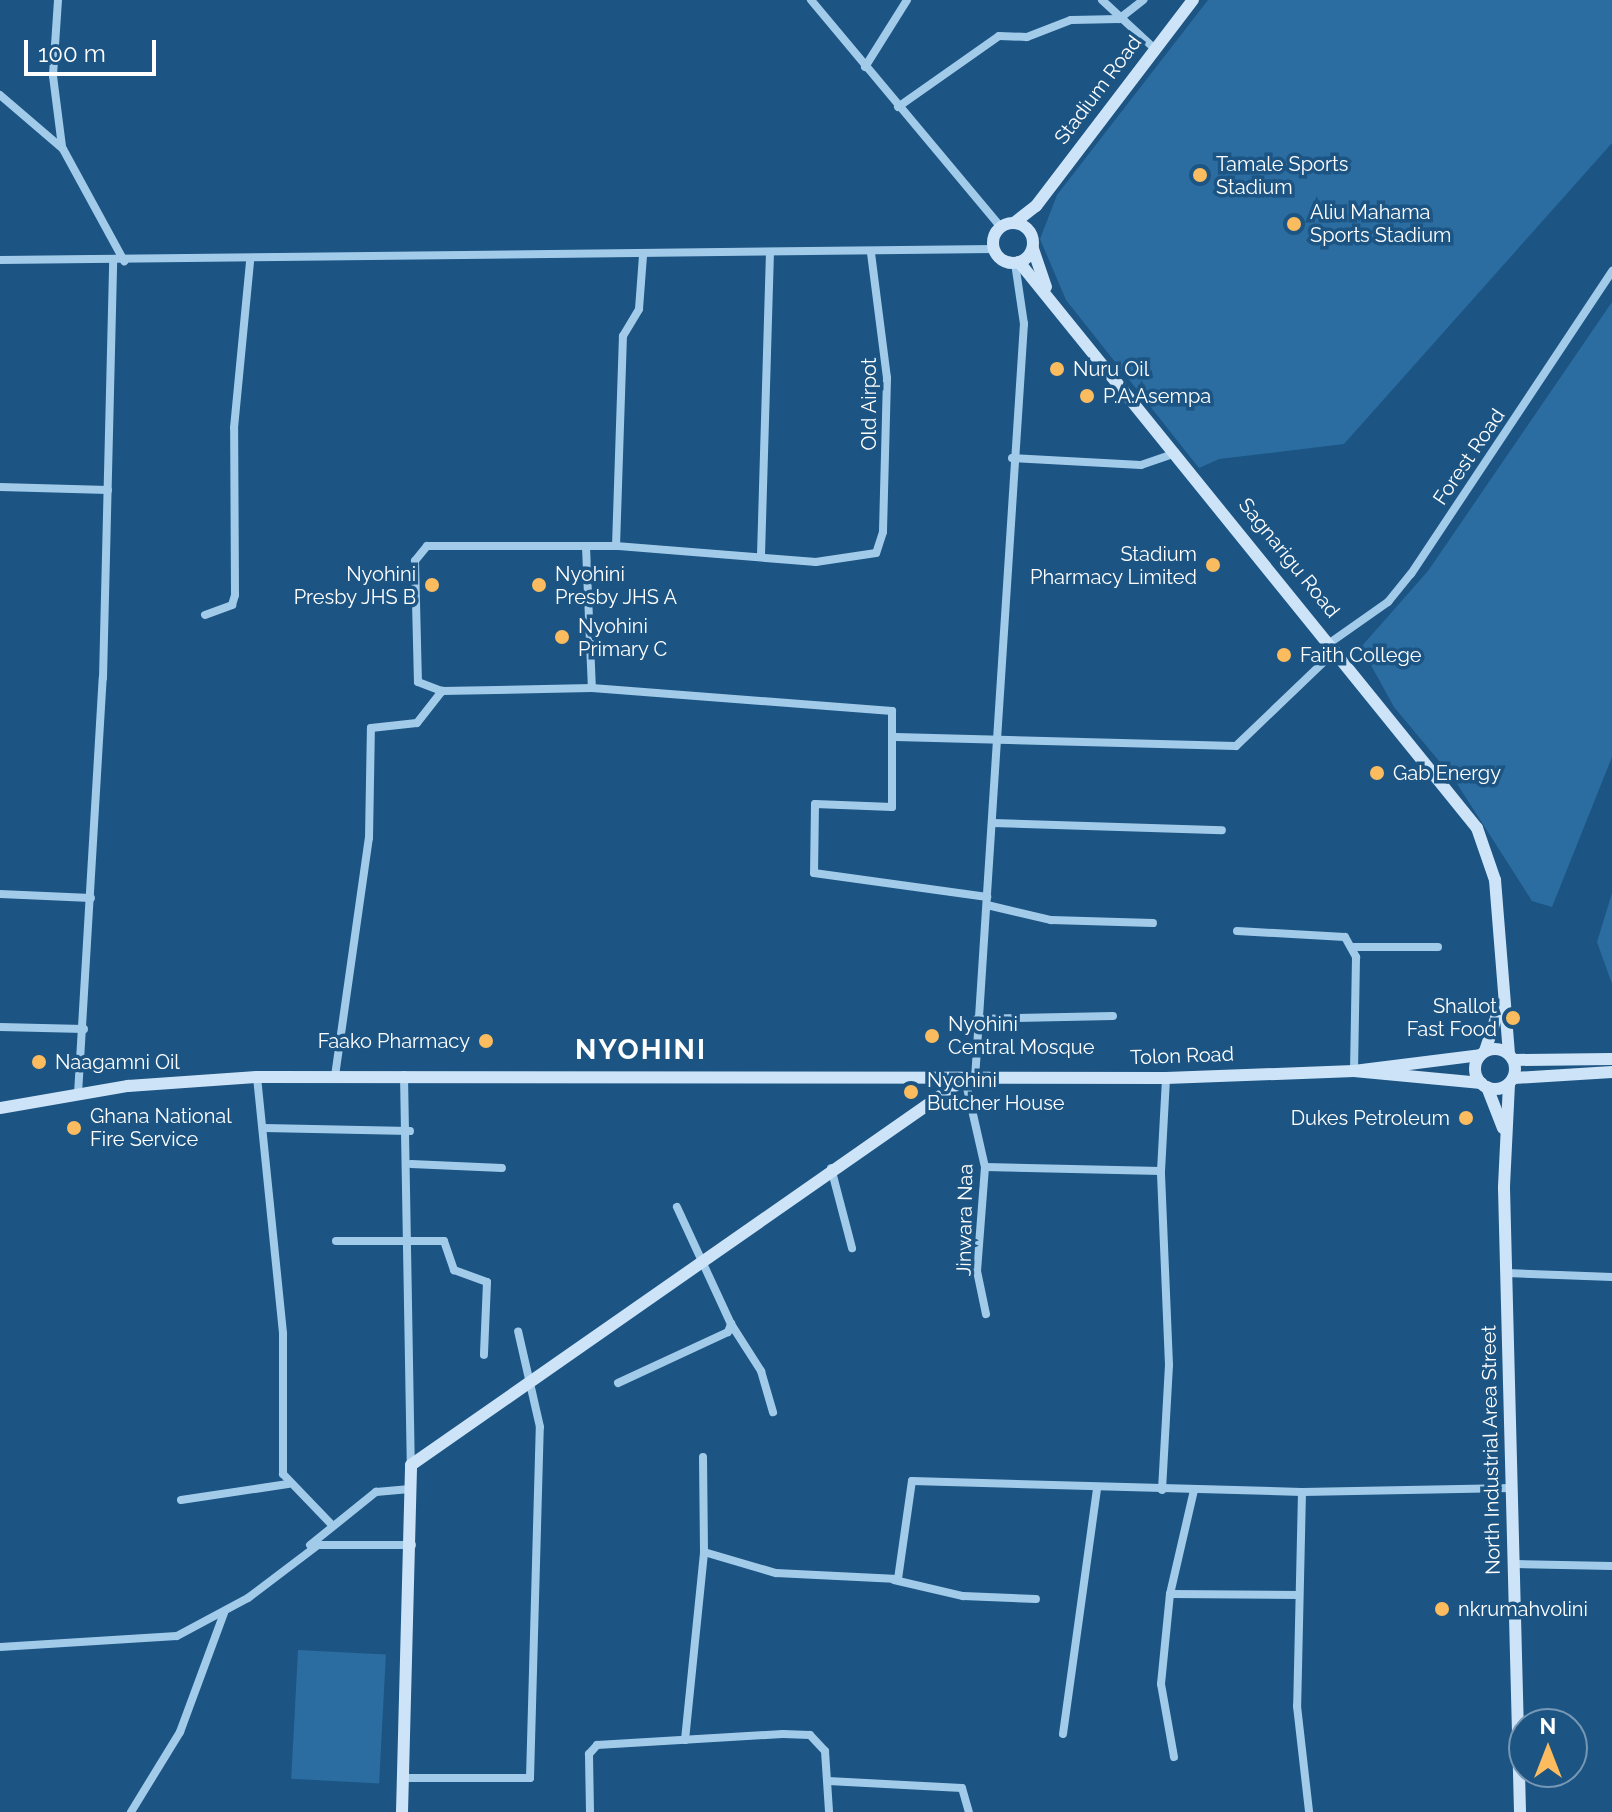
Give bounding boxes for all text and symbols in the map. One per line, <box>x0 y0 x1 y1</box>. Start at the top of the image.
scale bar <box>28 24 160 74</box>
street label: Stadium Road <box>1049 31 1147 149</box>
text: 100 m <box>38 39 106 68</box>
place label: Tamale Sports Stadium <box>1216 152 1348 199</box>
marker: Tamale Sports Stadium <box>1191 166 1209 184</box>
place label: Aliu Mahama Sports Stadium <box>1310 200 1451 247</box>
marker: Aliu Mahama Sports Stadium <box>1285 215 1303 233</box>
street label: Old Airpot <box>857 357 881 451</box>
place label: Nuru Oil <box>1073 357 1149 381</box>
marker: Nuru Oil <box>1048 360 1066 378</box>
place label: P.A.Asempa <box>1103 384 1211 408</box>
marker: P.A.Asempa <box>1078 387 1096 405</box>
street label: Forest Road <box>1428 404 1510 510</box>
street label: Sagnarigu Road <box>1234 493 1344 623</box>
place label: Stadium Pharmacy Limited <box>1029 542 1197 589</box>
marker: Stadium Pharmacy Limited <box>1204 556 1222 574</box>
place label: Nyohini Presby JHS B <box>293 562 416 609</box>
place label: Nyohini Presby JHS A <box>555 562 679 609</box>
marker: Nyohini Presby JHS B <box>423 576 441 594</box>
marker: Nyohini Presby JHS A <box>530 576 548 594</box>
place label: Nyohini Primary C <box>578 614 668 661</box>
marker: Nyohini Primary C <box>553 628 571 646</box>
place label: Faith College <box>1300 643 1422 667</box>
marker: Faith College <box>1275 646 1293 664</box>
place label: Gab Energy <box>1393 761 1501 785</box>
marker: Gab Energy <box>1368 764 1386 782</box>
place label: Shallot Fast Food <box>1407 994 1497 1041</box>
marker: Shallot Fast Food <box>1504 1009 1522 1027</box>
place label: Nyohini Central Mosque <box>948 1012 1095 1059</box>
marker: Nyohini Central Mosque <box>923 1027 941 1045</box>
place label: Faako Pharmacy <box>318 1029 470 1053</box>
marker: Faako Pharmacy <box>477 1032 495 1050</box>
district label: NYOHINI <box>575 1033 707 1067</box>
street label: Tolon Road <box>1130 1042 1234 1070</box>
place label: Naagamni Oil <box>55 1050 180 1074</box>
marker: Naagamni Oil <box>30 1053 48 1071</box>
place label: Nyohini Butcher House <box>927 1068 1065 1115</box>
marker: Nyohini Butcher House <box>902 1083 920 1101</box>
place label: Ghana National Fire Service <box>90 1104 232 1151</box>
place label: Dukes Petroleum <box>1291 1106 1450 1130</box>
marker: Dukes Petroleum <box>1457 1109 1475 1127</box>
marker: Ghana National Fire Service <box>65 1119 83 1137</box>
street label: Jinwara Naa <box>952 1164 978 1276</box>
street label: North Industrial Area Street <box>1477 1324 1505 1576</box>
place label: nkrumahvolini <box>1458 1597 1588 1621</box>
marker: nkrumahvolini <box>1433 1600 1451 1618</box>
north arrow <box>1508 1708 1588 1788</box>
text: N <box>1540 1713 1556 1739</box>

